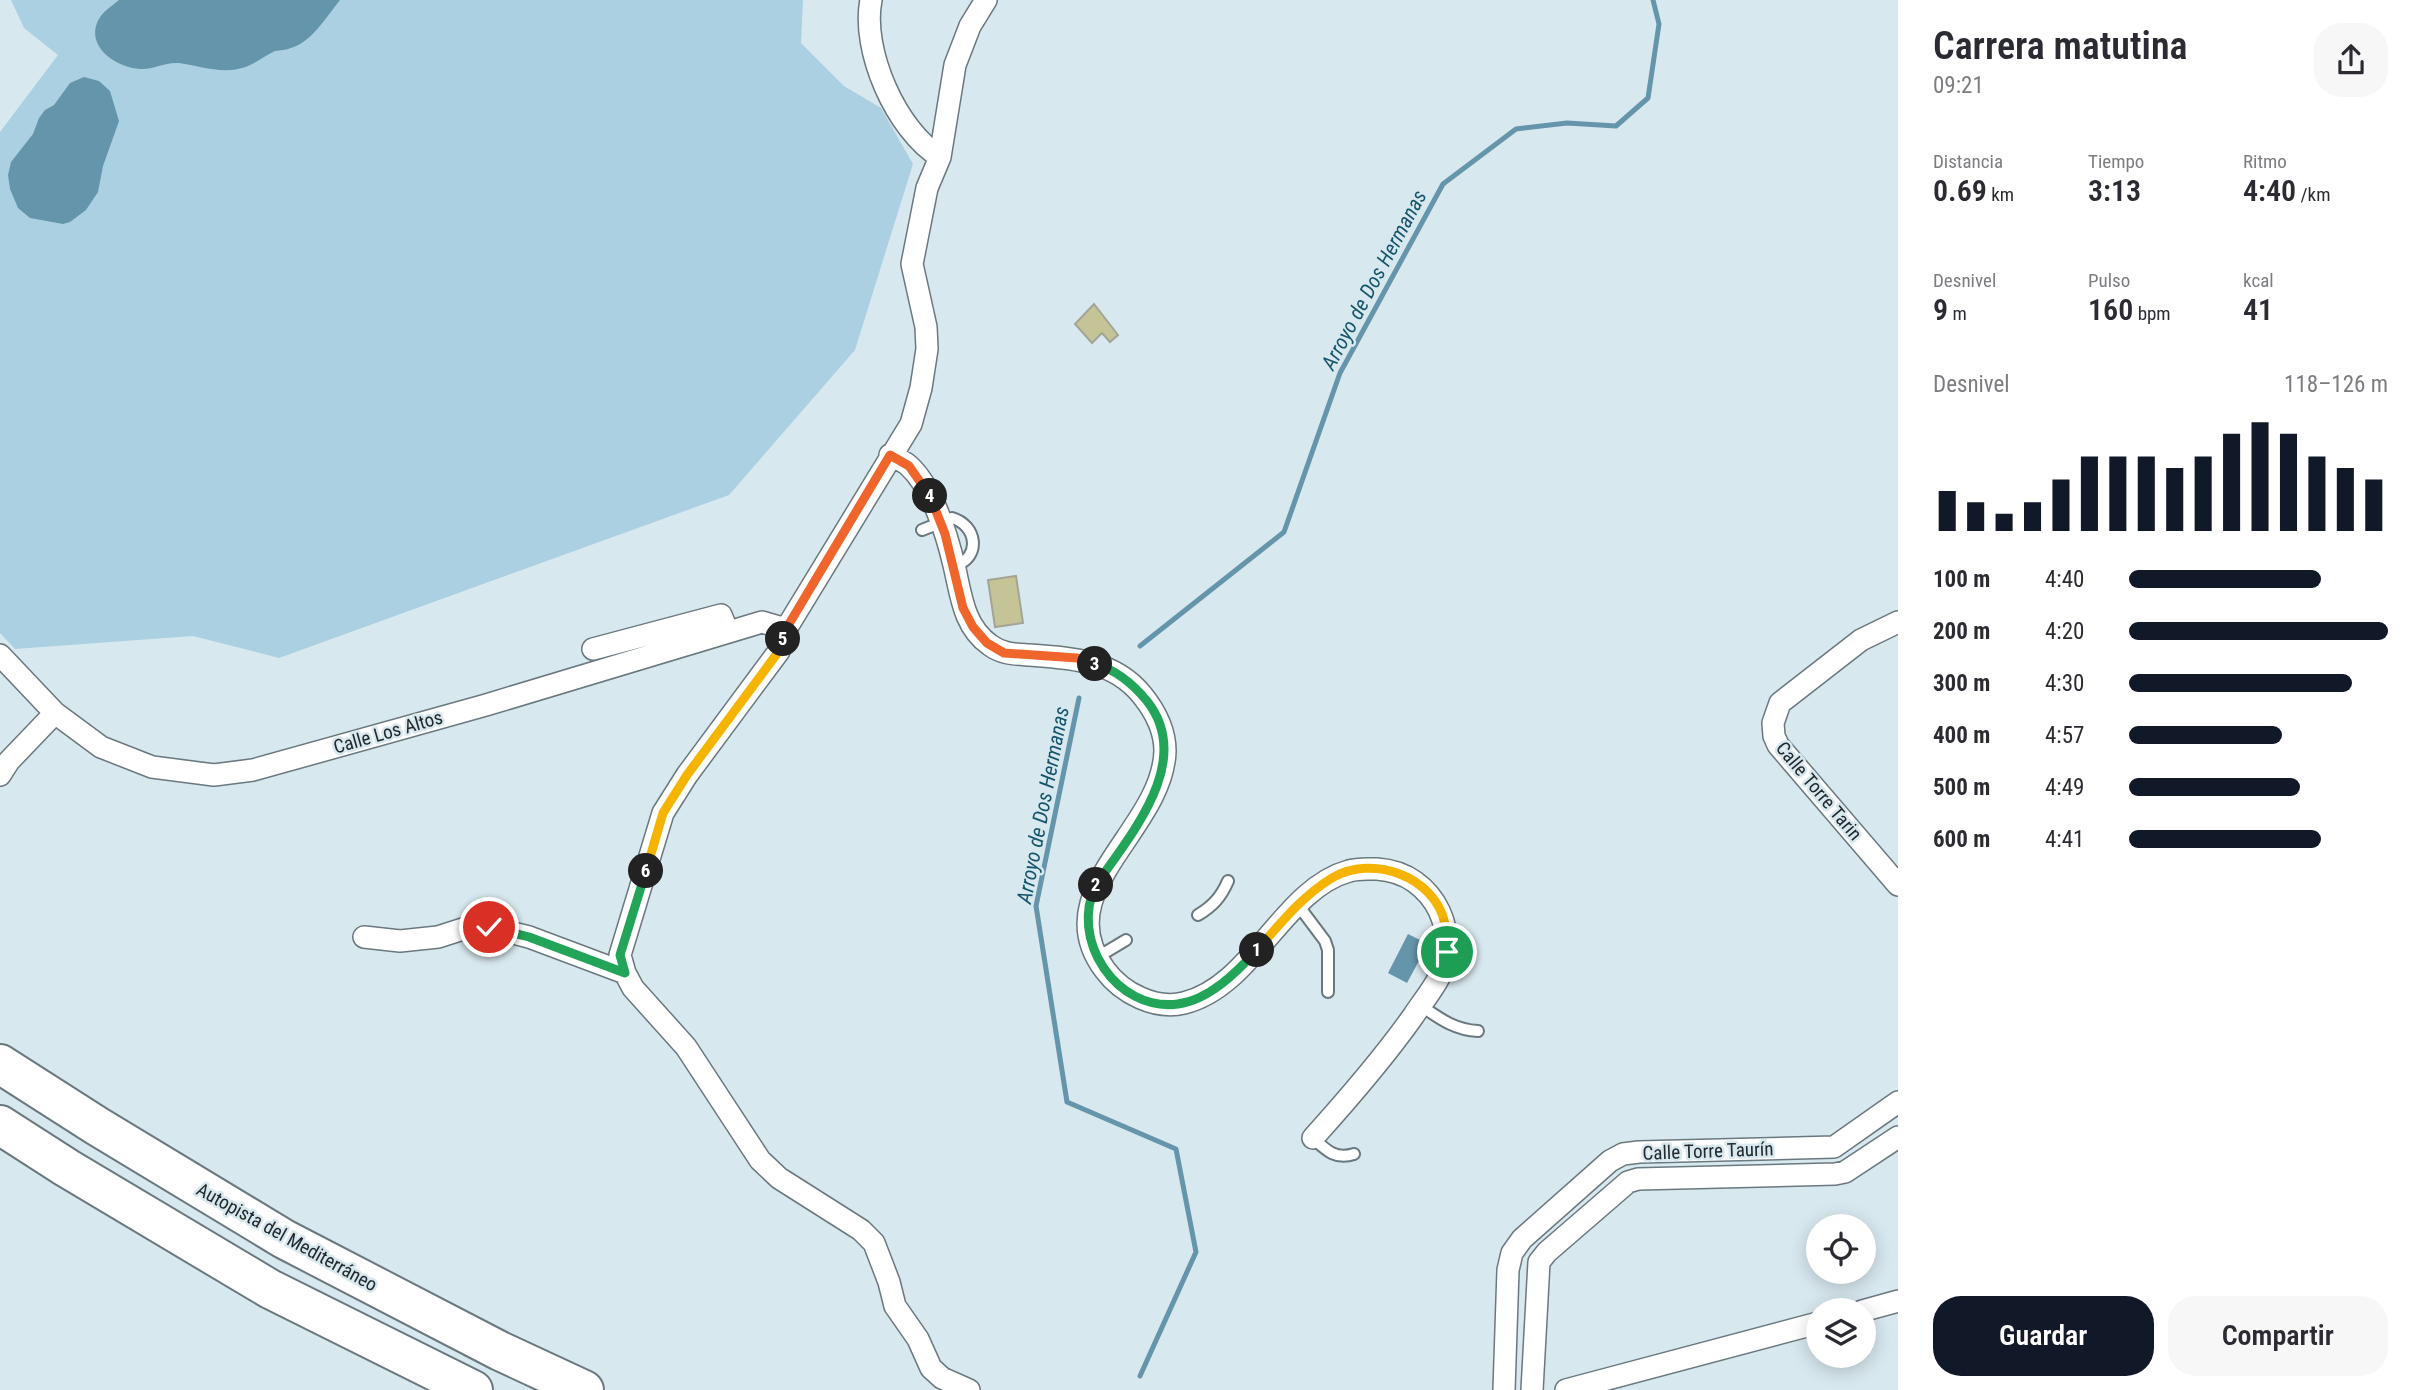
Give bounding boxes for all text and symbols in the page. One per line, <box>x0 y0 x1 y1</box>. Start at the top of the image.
button: share <box>2314 23 2388 97</box>
text: Carrera matutina <box>1933 24 2188 68</box>
text: 09:21 <box>1933 72 1984 99</box>
text: Distancia <box>1933 150 2003 173</box>
text: Tiempo <box>2088 150 2144 173</box>
text: Ritmo <box>2243 150 2287 173</box>
text: 0.69 <box>1933 173 1987 208</box>
text: 3:13 <box>2088 173 2141 208</box>
text: 4:40 <box>2243 173 2296 208</box>
text: km <box>1987 183 2014 206</box>
text: /km <box>2296 183 2330 206</box>
water label: Arroyo de Dos Hermanas <box>1316 186 1432 375</box>
text: Desnivel <box>1933 269 1996 292</box>
text: Pulso <box>2088 269 2130 292</box>
text: kcal <box>2243 269 2274 292</box>
text: 9 <box>1933 292 1948 327</box>
text: 160 <box>2088 292 2133 327</box>
text: 41 <box>2243 292 2273 327</box>
text: m <box>1948 302 1967 325</box>
text: bpm <box>2133 302 2171 325</box>
text: Desnivel <box>1933 371 2010 398</box>
text: 118–126 m <box>2284 371 2388 398</box>
pin: 4 <box>912 478 948 514</box>
text: 4 <box>925 484 934 507</box>
text: 100 m <box>1933 566 1990 593</box>
text: 4:40 <box>2045 566 2084 593</box>
text: 200 m <box>1933 618 1990 645</box>
text: 4:20 <box>2045 618 2084 645</box>
pin: 5 <box>766 622 800 656</box>
text: 5 <box>778 627 787 650</box>
pin: 3 <box>1078 646 1112 682</box>
text: 3 <box>1090 652 1099 675</box>
text: 300 m <box>1933 670 1990 697</box>
text: 4:30 <box>2045 670 2084 697</box>
water label: Arroyo de Dos Hermanas <box>1012 704 1074 906</box>
street label: Calle Los Altos <box>331 705 445 759</box>
text: 400 m <box>1933 722 1990 749</box>
text: 4:57 <box>2045 722 2084 749</box>
street label: Calle Torre Tarin <box>1771 737 1867 845</box>
text: 500 m <box>1933 774 1990 801</box>
text: 4:49 <box>2045 774 2084 801</box>
text: 600 m <box>1933 826 1990 853</box>
text: 4:41 <box>2045 826 2084 853</box>
pin: 6 <box>628 854 664 888</box>
text: 6 <box>641 859 650 882</box>
pin: 2 <box>1078 868 1114 903</box>
text: 2 <box>1091 873 1100 896</box>
pin <box>459 897 519 957</box>
icon: check <box>470 908 508 946</box>
pin <box>1417 922 1477 982</box>
pin: 1 <box>1240 932 1274 968</box>
icon: arrive <box>1428 933 1466 971</box>
text: 1 <box>1252 938 1261 961</box>
street label: Calle Torre Taurín <box>1642 1137 1774 1165</box>
street label: Autopista del Mediterráneo <box>193 1178 381 1296</box>
map controls <box>1806 1214 1876 1368</box>
button: locate <box>1806 1214 1876 1284</box>
button: Guardar <box>1933 1296 2154 1376</box>
button: Compartir <box>2168 1296 2388 1376</box>
button: layers <box>1806 1298 1876 1368</box>

